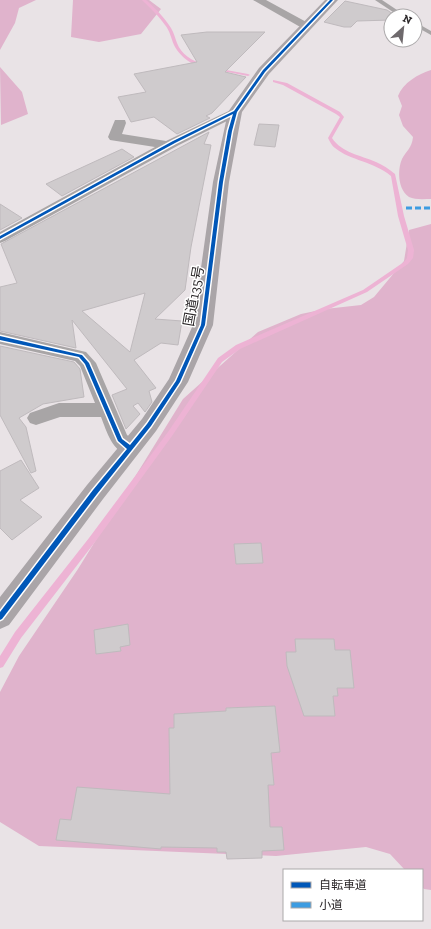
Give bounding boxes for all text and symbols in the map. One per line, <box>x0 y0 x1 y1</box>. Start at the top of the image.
north arrow <box>383 8 423 48</box>
text: N <box>401 12 415 28</box>
street label: 国道135号 <box>180 264 208 328</box>
legend <box>283 869 423 921</box>
text: 自転車道 <box>319 878 367 892</box>
text: 小道 <box>319 898 343 912</box>

